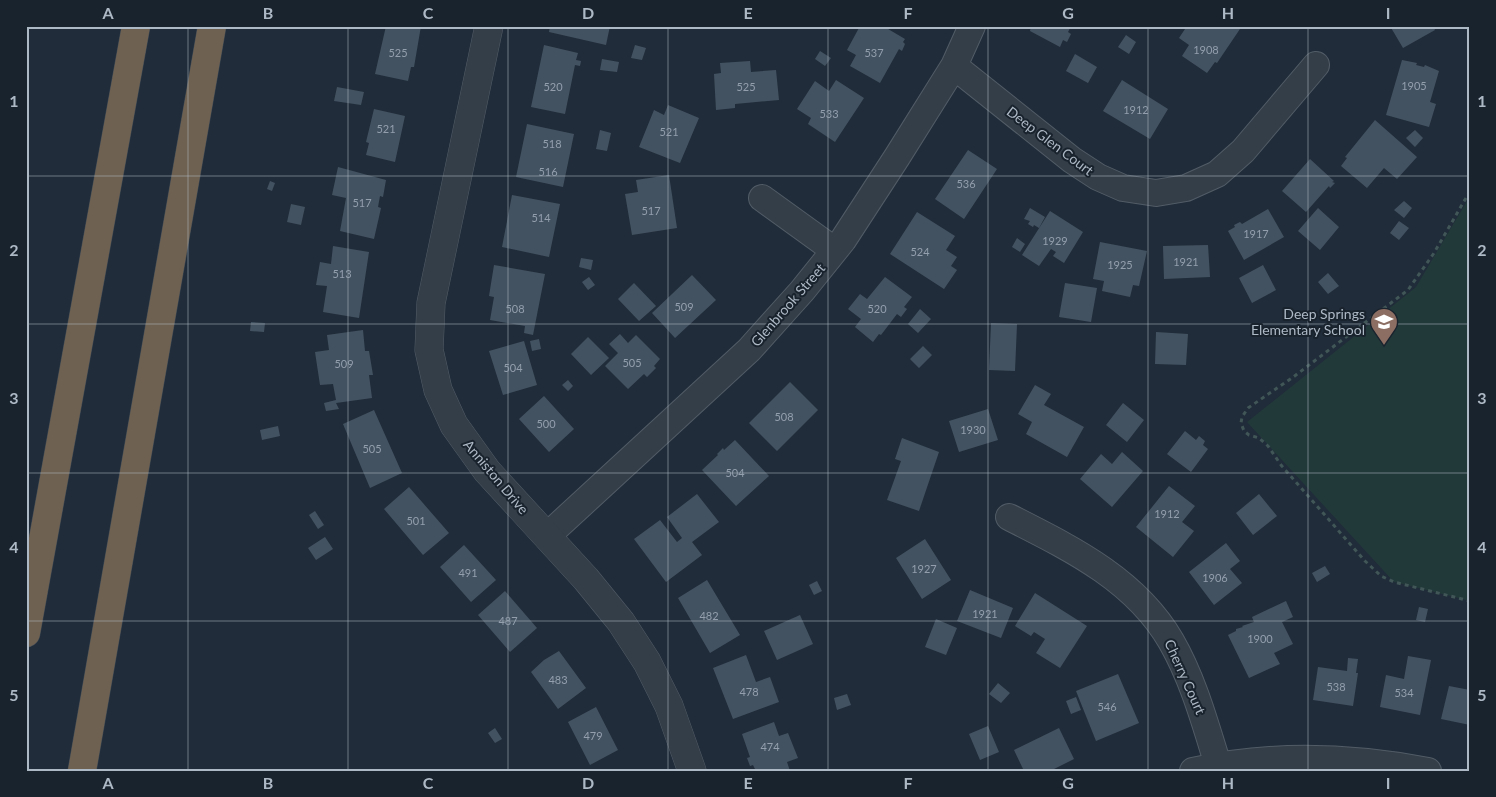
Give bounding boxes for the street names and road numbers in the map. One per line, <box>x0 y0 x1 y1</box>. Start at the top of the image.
street label: Deep Glen Court <box>1004 102 1097 179</box>
street label: Glenbrook Street <box>747 260 828 350</box>
street label: Anniston Drive <box>460 436 533 517</box>
street label: Cherry Court <box>1161 637 1210 717</box>

